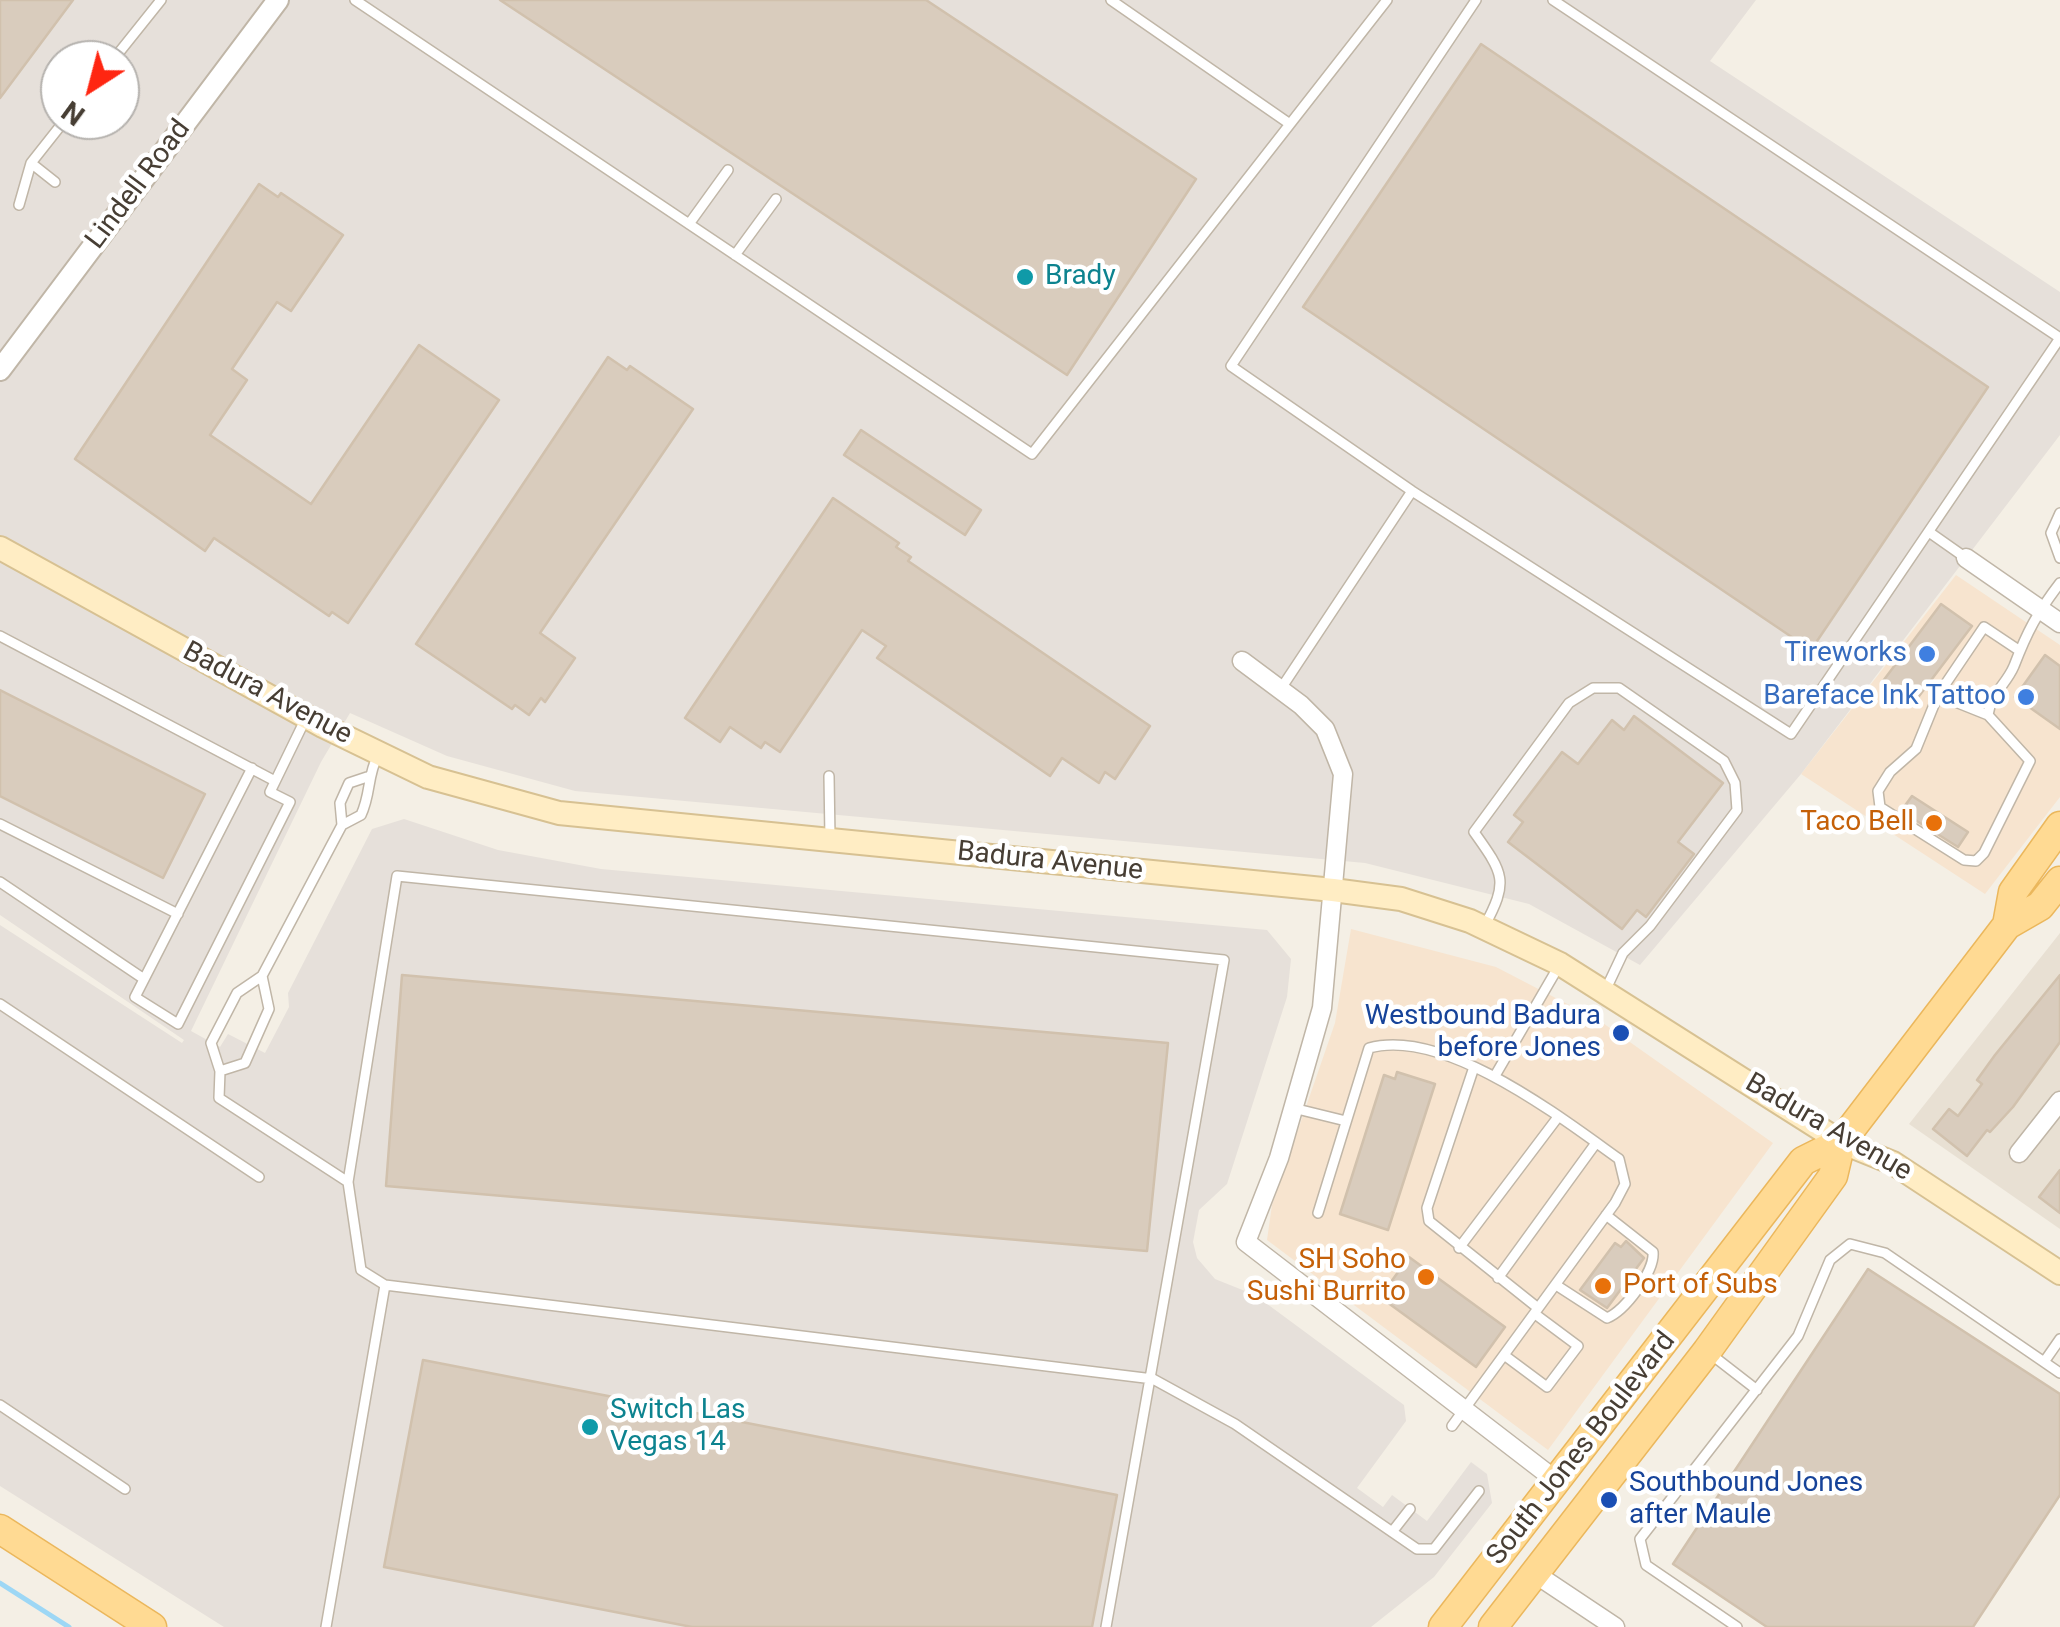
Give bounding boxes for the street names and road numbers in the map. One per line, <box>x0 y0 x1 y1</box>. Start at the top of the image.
street label: Lindell Road <box>80 114 198 256</box>
street label: Badura Avenue <box>177 635 357 753</box>
street label: Badura Avenue <box>955 836 1145 888</box>
street label: Badura Avenue <box>1739 1067 1917 1189</box>
street label: South Jones Boulevard <box>1481 1326 1683 1572</box>

